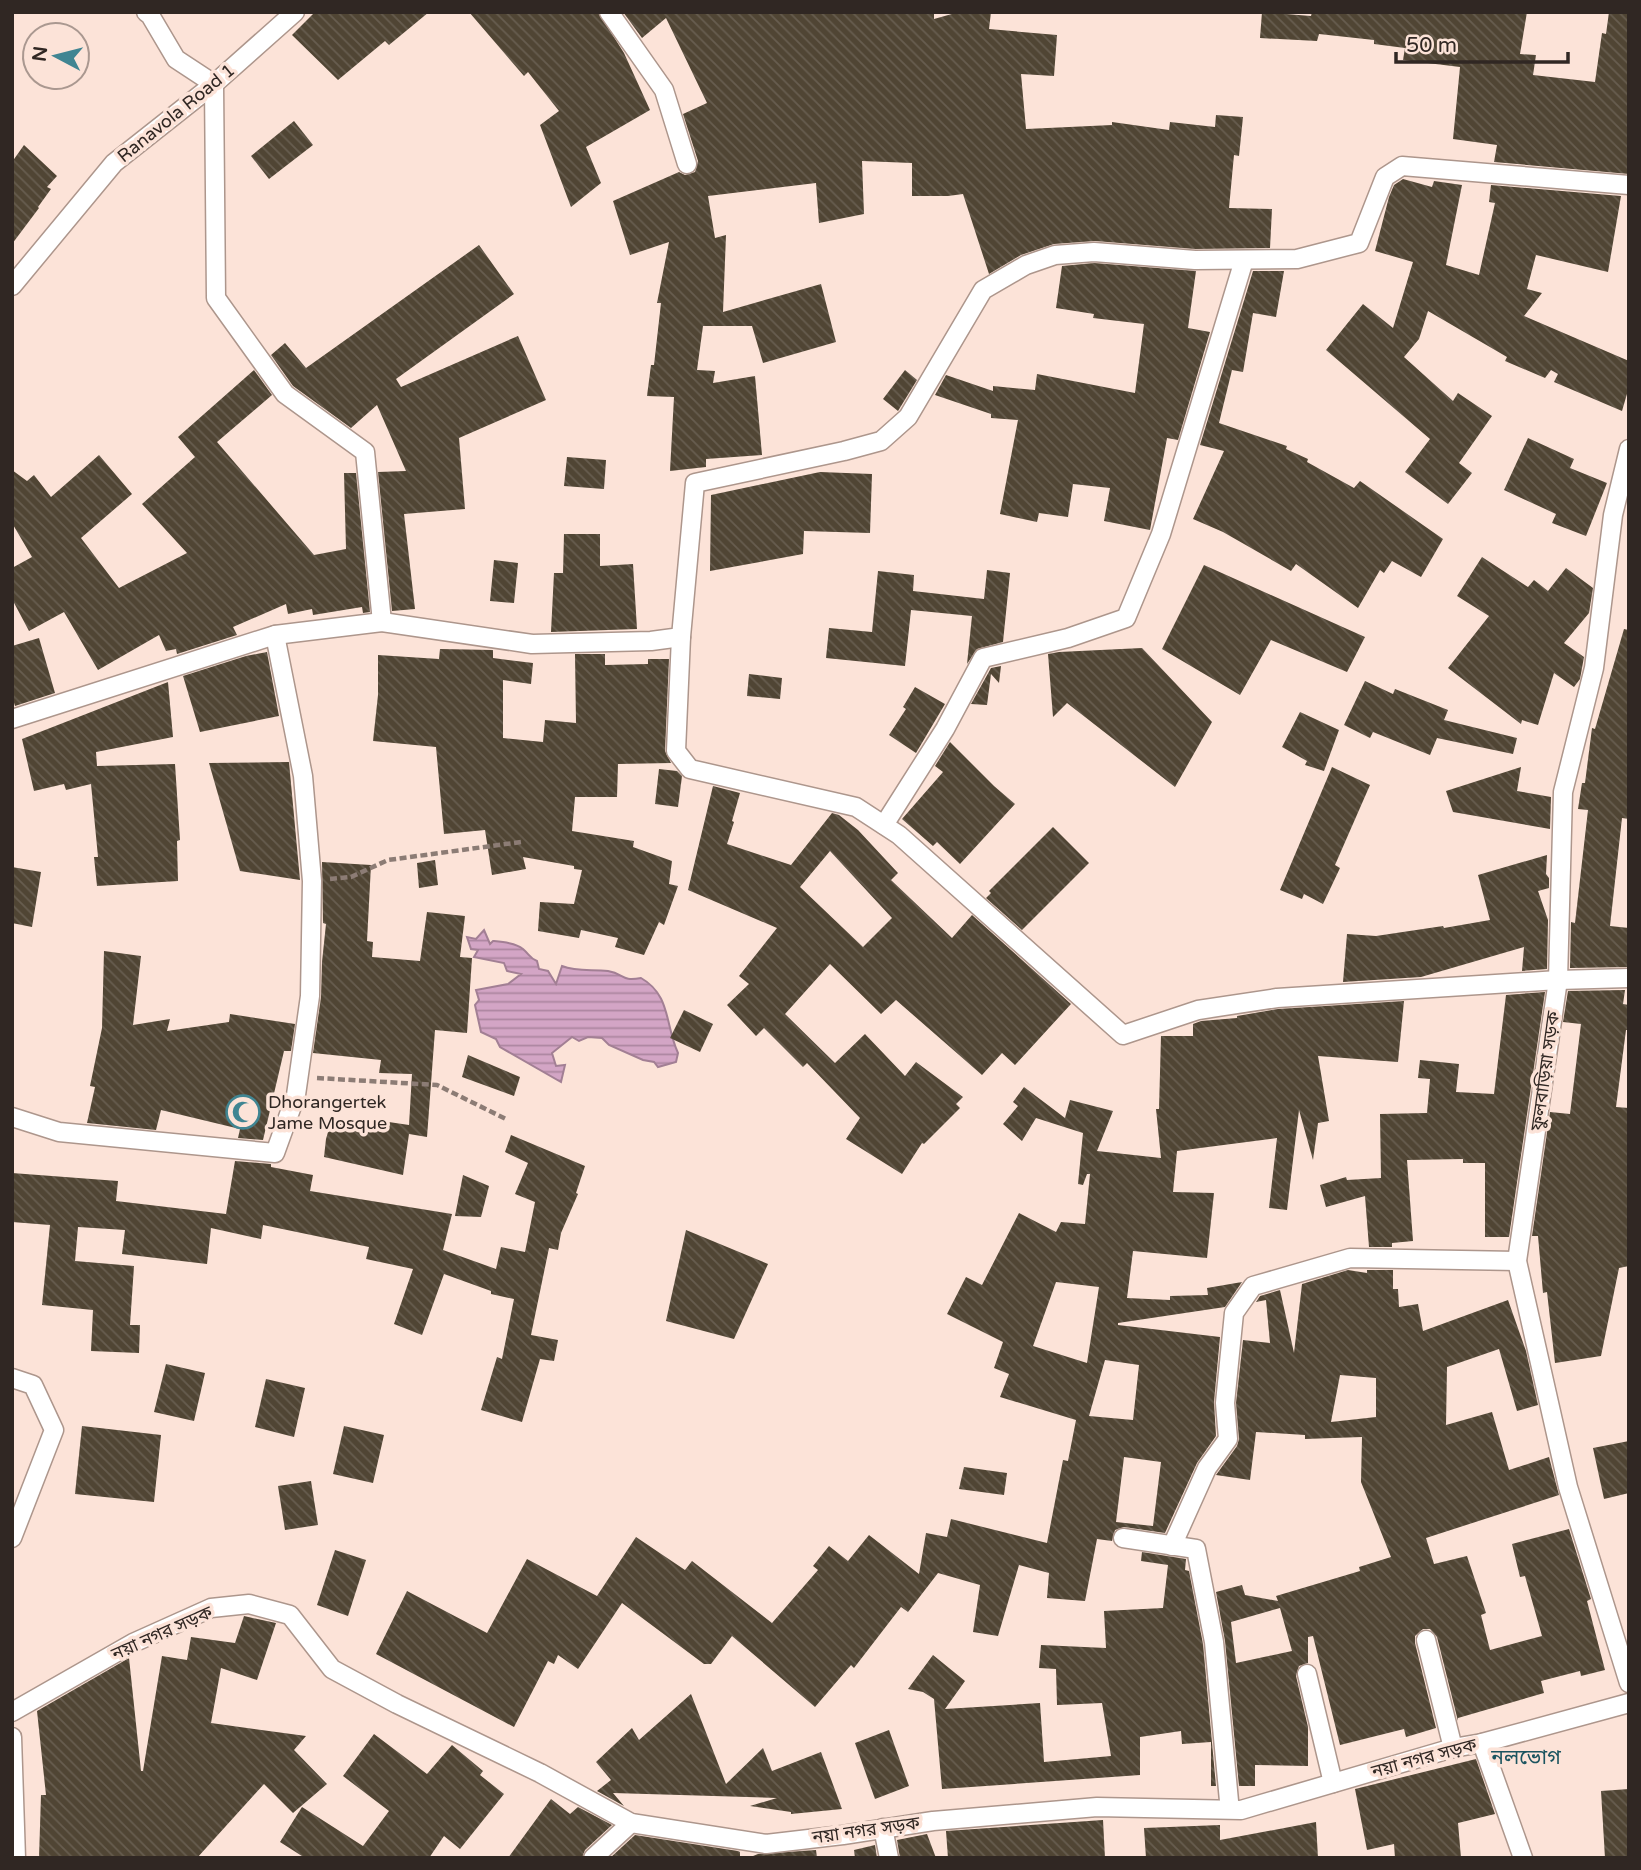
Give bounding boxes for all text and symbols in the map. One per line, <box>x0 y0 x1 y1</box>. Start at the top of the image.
north arrow <box>21 21 91 91</box>
scale bar <box>1396 21 1568 65</box>
text: 50 m <box>1406 33 1457 58</box>
text: N <box>28 45 52 63</box>
street label: Ranavola Road 1 <box>113 59 239 167</box>
street label: ফুলবাড়িয়া সড়ক <box>1526 1009 1564 1133</box>
place label: Dhorangertek Jame Mosque <box>268 1091 387 1134</box>
mosque icon: Dhorangertek Jame Mosque <box>224 1093 262 1131</box>
street label: নয়া নগর সড়ক <box>107 1601 216 1665</box>
street label: নয়া নগর সড়ক <box>1368 1733 1479 1783</box>
district label: নলভোগ <box>1490 1745 1561 1770</box>
street label: নয়া নগর সড়ক <box>810 1812 921 1849</box>

